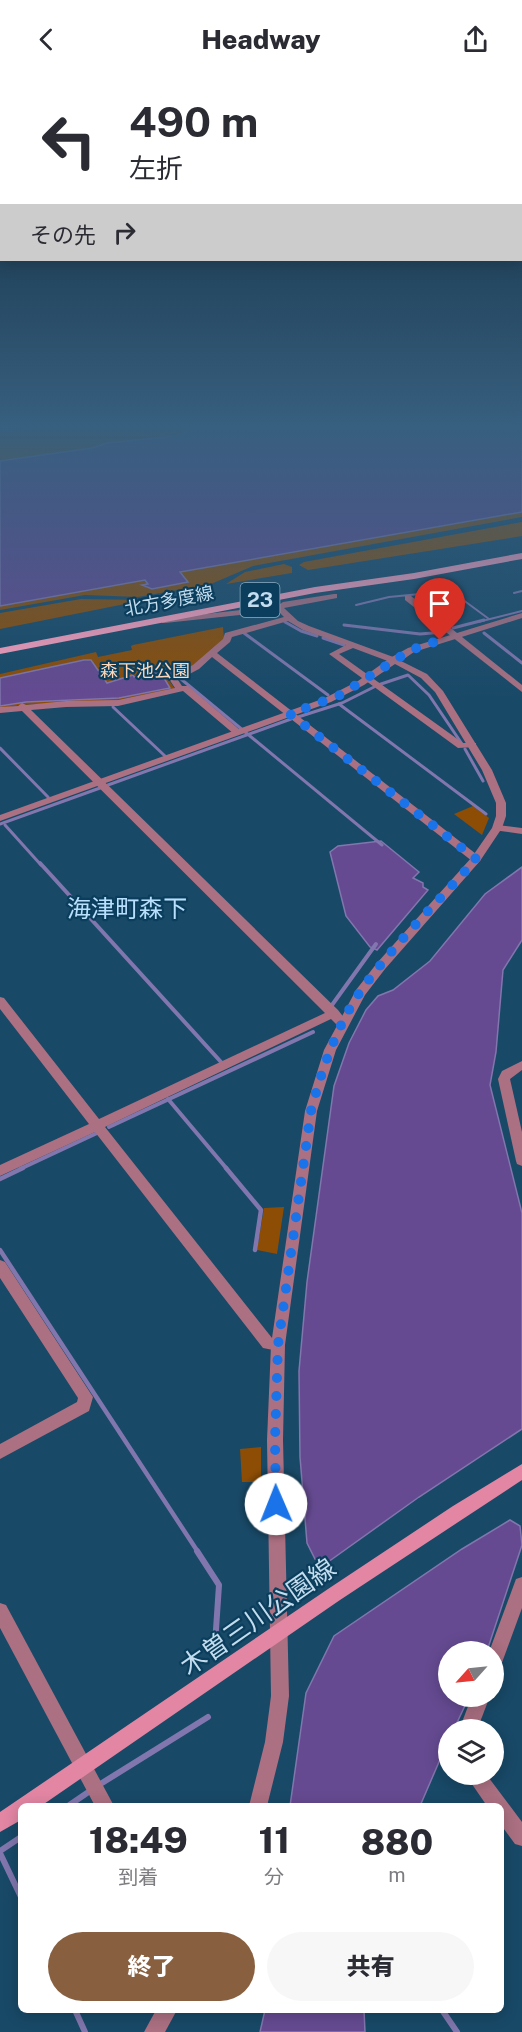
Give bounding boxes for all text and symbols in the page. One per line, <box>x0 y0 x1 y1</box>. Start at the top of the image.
icon: back <box>30 23 63 56</box>
text: Headway <box>201 23 321 55</box>
icon: share <box>459 23 492 56</box>
text: 490 m <box>129 97 258 146</box>
icon: left <box>30 102 108 180</box>
text: 左折 <box>129 152 183 184</box>
icon: right <box>108 216 141 249</box>
text: その先 <box>30 222 96 248</box>
pin <box>414 578 465 640</box>
street label: 北方多度線 <box>123 582 215 619</box>
road number: 23 <box>240 583 280 617</box>
icon: arrive <box>423 587 456 620</box>
park label: 森下池公園 <box>100 660 190 681</box>
district label: 海津町森下 <box>67 894 187 922</box>
position arrow <box>244 1472 308 1536</box>
street label: 木曽三川公園線 <box>174 1552 341 1681</box>
north arrow <box>438 1641 504 1707</box>
map controls <box>438 1641 504 1785</box>
button: layers <box>438 1719 504 1785</box>
text: 18:49 <box>89 1819 188 1861</box>
text: 11 <box>258 1819 290 1861</box>
text: 880 <box>361 1821 433 1863</box>
text: m <box>388 1863 406 1887</box>
text: 到着 <box>118 1865 158 1889</box>
text: 分 <box>264 1865 284 1889</box>
button: 終了 <box>48 1932 255 2001</box>
button: 共有 <box>267 1932 474 2001</box>

